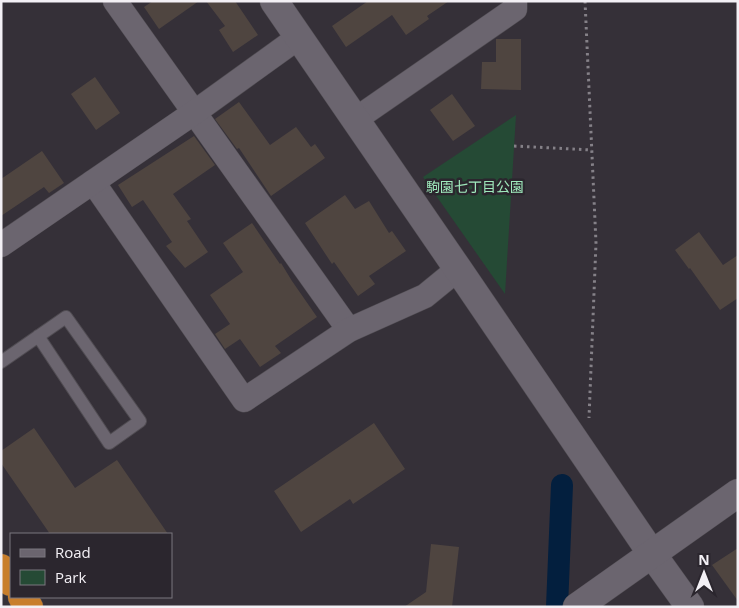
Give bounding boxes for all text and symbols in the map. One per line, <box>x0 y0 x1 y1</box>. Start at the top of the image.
park label: 駒園七丁目公園 <box>426 177 524 196</box>
legend <box>10 533 172 598</box>
text: Road <box>55 542 91 562</box>
north arrow <box>679 548 729 598</box>
text: N <box>698 550 710 569</box>
text: Park <box>55 567 86 587</box>

